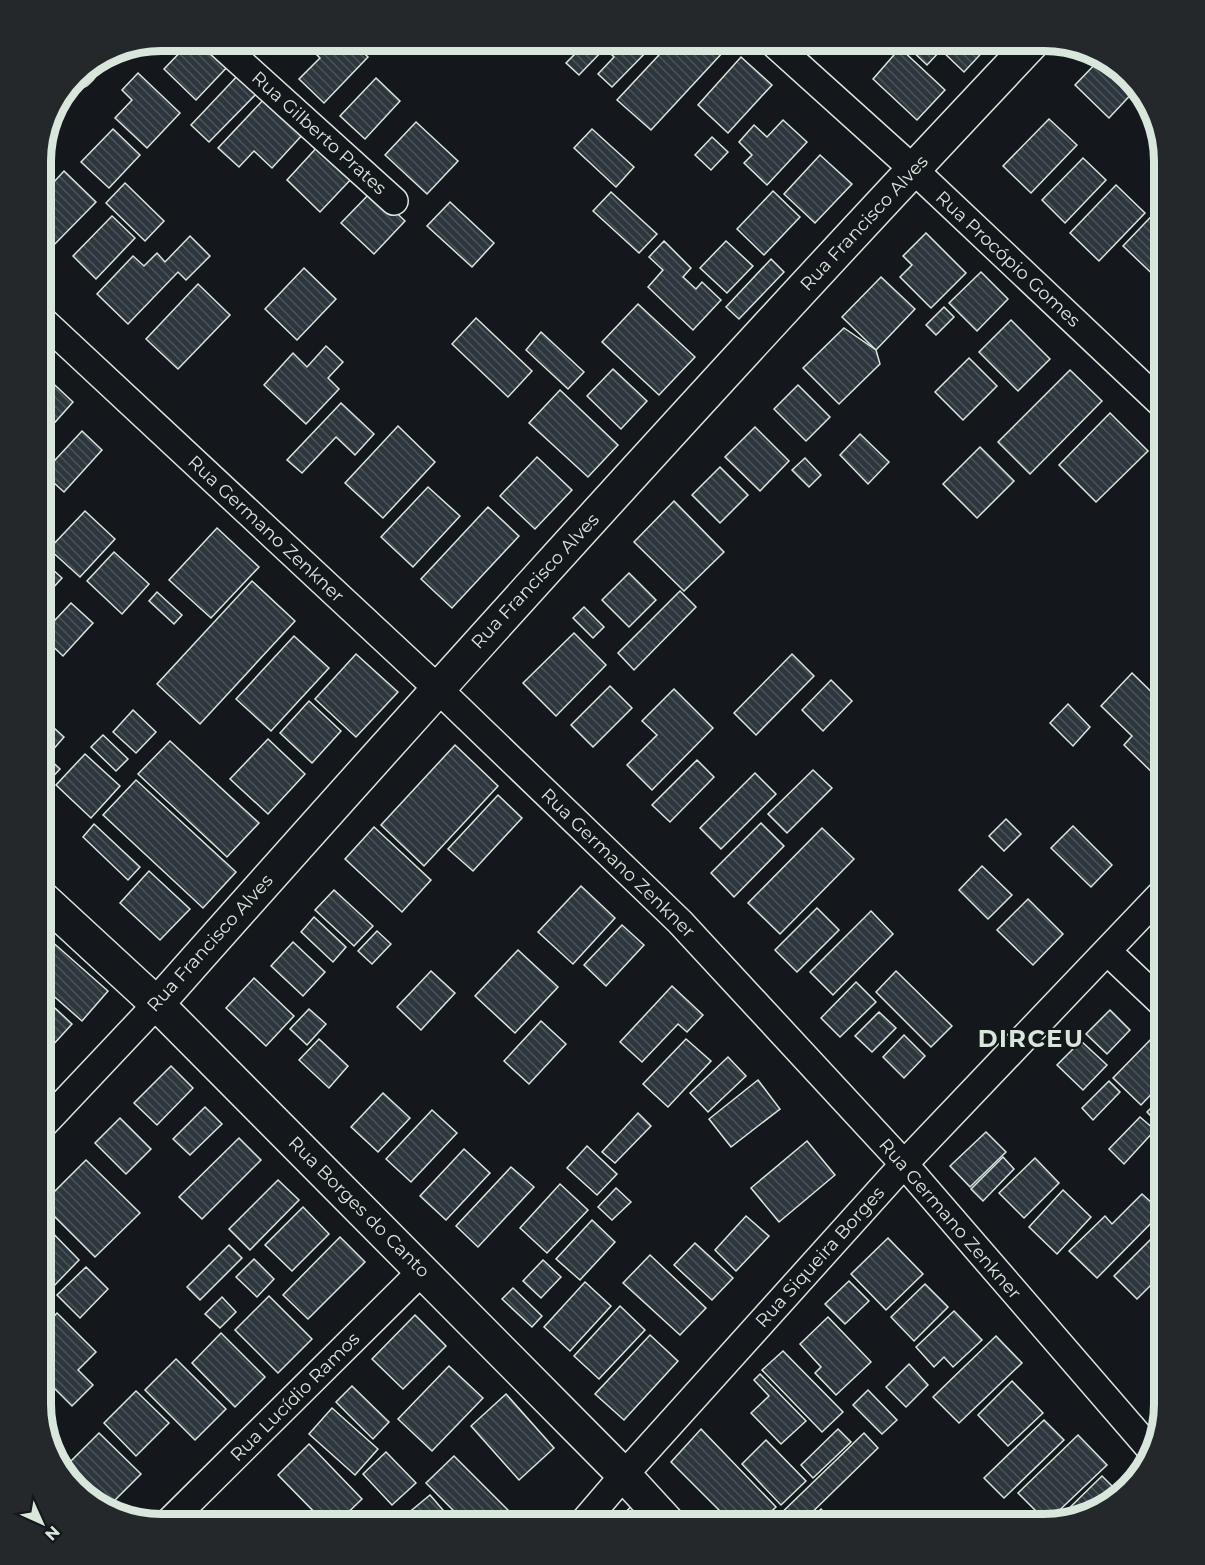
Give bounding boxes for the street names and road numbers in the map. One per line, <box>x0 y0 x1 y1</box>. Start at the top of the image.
street label: Rua Gilberto Prates <box>247 67 391 199</box>
street label: Rua Francisco Alves <box>795 150 933 295</box>
street label: Rua Procópio Gomes <box>931 186 1085 332</box>
street label: Rua Germano Zenkner <box>183 451 349 607</box>
street label: Rua Francisco Alves <box>466 508 604 653</box>
street label: Rua Germano Zenkner <box>536 784 700 942</box>
street label: Rua Francisco Alves <box>142 870 278 1016</box>
street label: Rua Borges do Canto <box>284 1132 434 1282</box>
street label: Rua Germano Zenkner <box>874 1134 1026 1304</box>
street label: Rua Siqueira Borges <box>751 1182 889 1332</box>
street label: Rua Lucídio Ramos <box>226 1328 364 1466</box>

